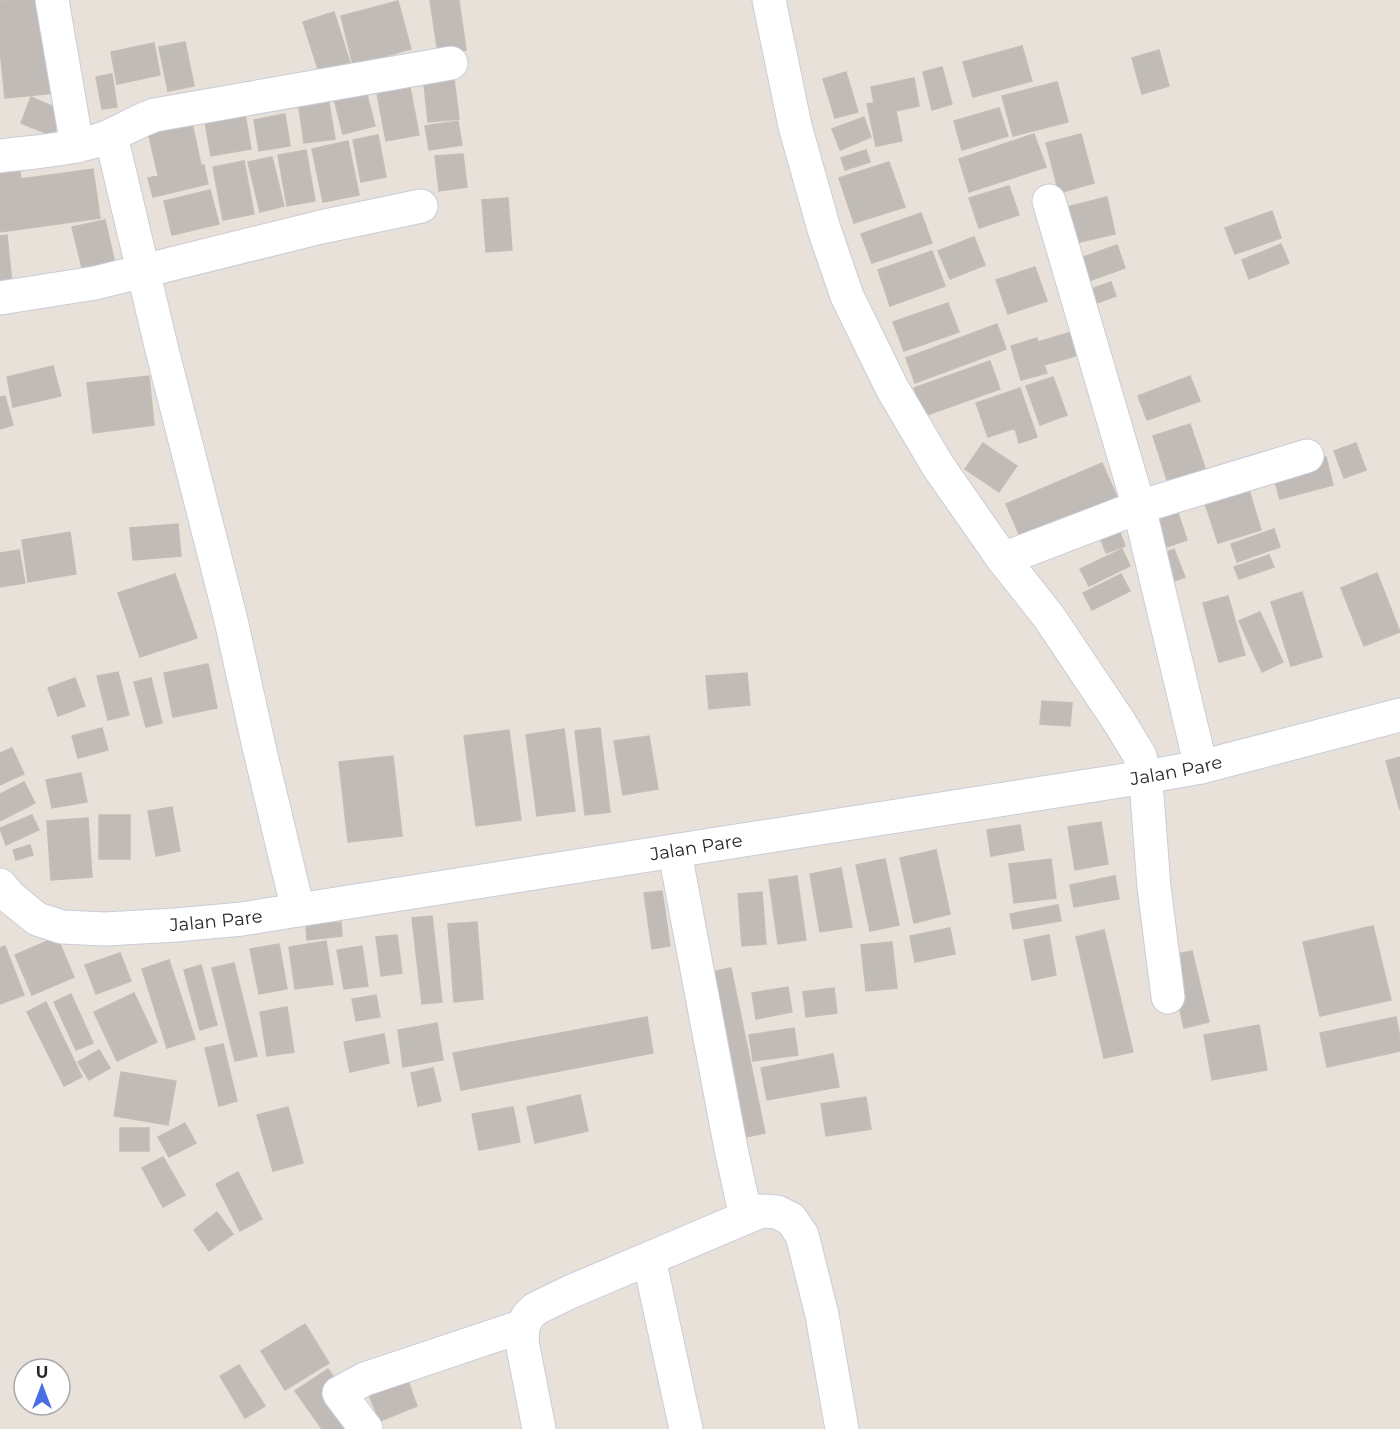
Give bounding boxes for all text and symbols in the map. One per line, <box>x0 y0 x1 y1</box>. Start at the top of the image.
street label: Jalan Pare <box>1128 751 1225 790</box>
street label: Jalan Pare <box>648 829 744 866</box>
street label: Jalan Pare <box>168 905 264 936</box>
north arrow <box>12 1357 72 1417</box>
text: U <box>36 1363 48 1382</box>

